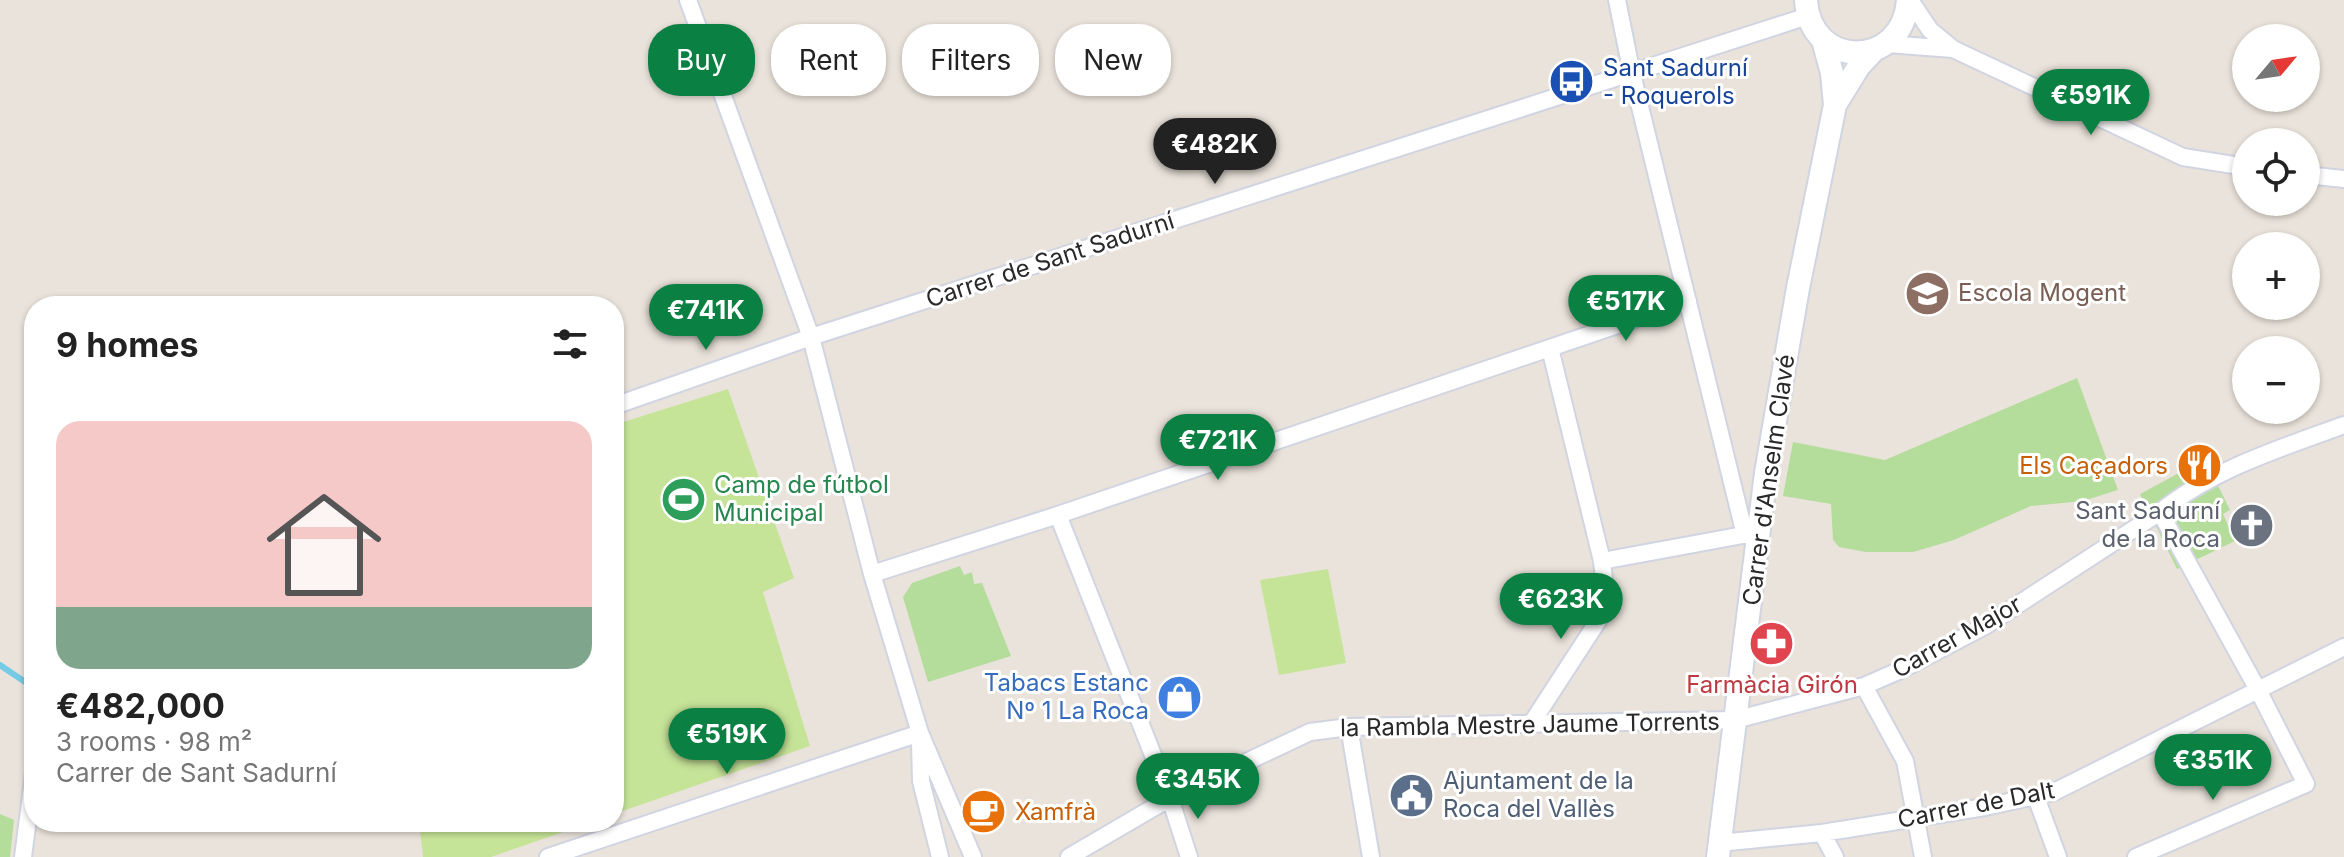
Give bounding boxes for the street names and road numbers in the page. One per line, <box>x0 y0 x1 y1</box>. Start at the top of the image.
street label: Carrer de Sant Sadurní <box>922 206 1178 313</box>
street label: Carrer d'Anselm Clavé <box>1737 352 1800 607</box>
street label: Carrer Major <box>1887 589 2026 684</box>
street label: la Rambla Mestre Jaume Torrents <box>1340 707 1720 742</box>
street label: Carrer de Dalt <box>1895 775 2057 834</box>

